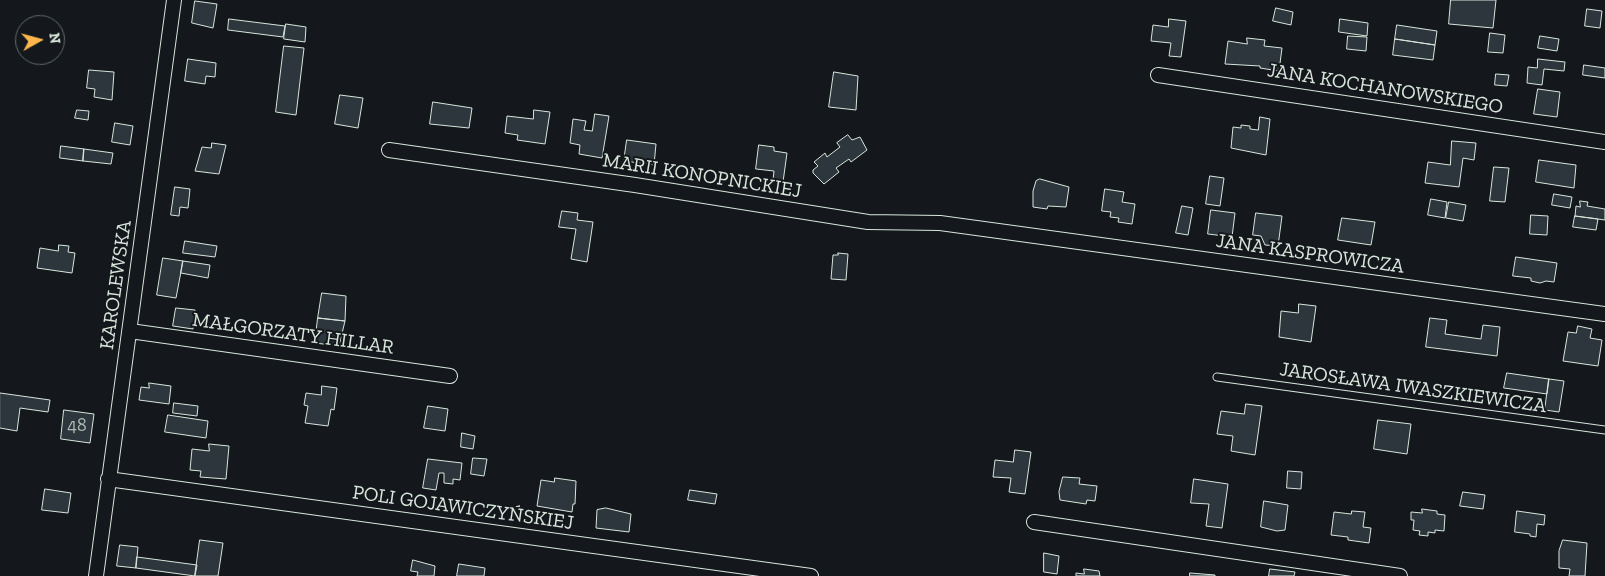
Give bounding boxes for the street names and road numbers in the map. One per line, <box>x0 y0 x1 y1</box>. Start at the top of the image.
street label: JANA KOCHANOWSKIEGO <box>1265 59 1505 119</box>
street label: MARII KONOPNICKIEJ <box>601 148 803 204</box>
street label: KAROLEWSKA <box>95 219 137 351</box>
street label: JANA KASPROWICZA <box>1214 229 1406 279</box>
street label: MAŁGORZATY HILLAR <box>191 308 395 360</box>
street label: JAROSŁAWA IWASZKIEWICZA <box>1278 357 1548 419</box>
street label: POLI GOJAWICZYŃSKIEJ <box>351 481 575 535</box>

